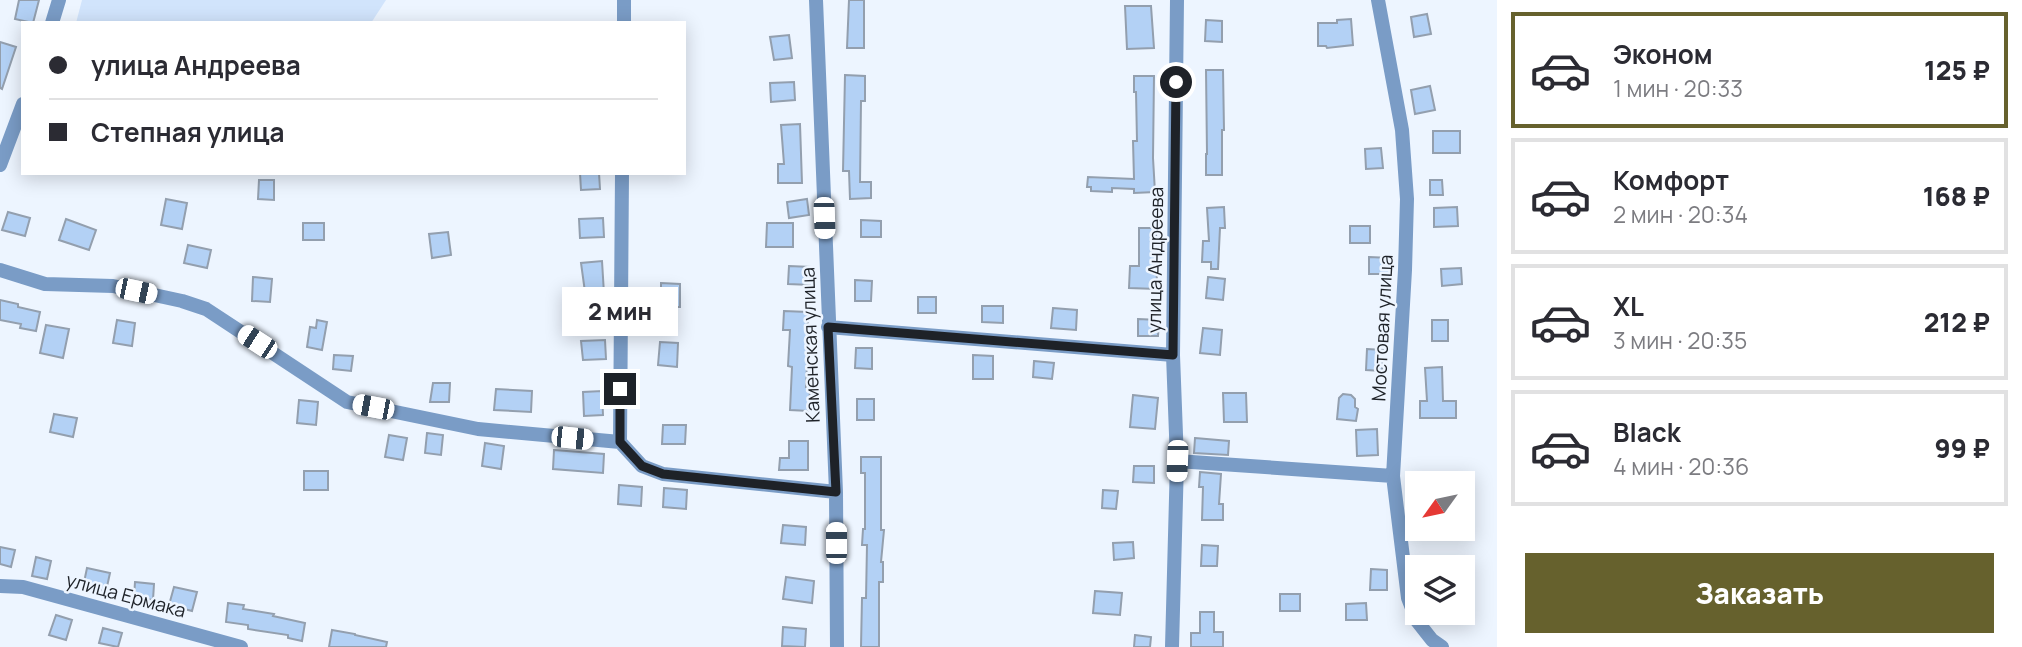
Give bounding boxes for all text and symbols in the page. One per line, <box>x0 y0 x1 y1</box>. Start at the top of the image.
text: Эконом <box>1613 36 1713 72</box>
icon: car <box>1529 39 1592 102</box>
text: улица Андреева <box>91 47 301 83</box>
text: 125 ₽ <box>1924 52 1990 88</box>
route start <box>1160 66 1192 98</box>
text: 1 мин · 20:33 <box>1613 72 1743 104</box>
text: Степная улица <box>91 114 285 150</box>
text: Комфорт <box>1613 162 1729 198</box>
icon: car <box>1529 165 1592 228</box>
text: 168 ₽ <box>1923 178 1990 214</box>
street label: улица Андреева <box>1141 187 1169 333</box>
car <box>813 197 836 239</box>
text: 2 мин · 20:34 <box>1613 198 1748 230</box>
street label: Мостовая улица <box>1365 254 1399 402</box>
street label: Каменская улица <box>794 267 826 423</box>
car <box>114 276 159 306</box>
callout: 2 мин <box>562 288 678 336</box>
text: XL <box>1613 288 1644 324</box>
icon: car <box>1529 291 1592 354</box>
text: 2 мин <box>588 295 652 327</box>
text: 212 ₽ <box>1924 304 1990 340</box>
car <box>234 322 281 362</box>
text: 3 мин · 20:35 <box>1613 324 1747 356</box>
route end <box>604 373 636 405</box>
car <box>351 393 396 421</box>
text: Black <box>1613 414 1681 450</box>
icon: car <box>1529 417 1592 480</box>
car <box>551 425 594 451</box>
text: 99 ₽ <box>1935 430 1990 466</box>
car <box>1166 440 1189 482</box>
text: 4 мин · 20:36 <box>1613 450 1749 482</box>
north arrow <box>1405 471 1475 541</box>
map controls <box>1405 471 1475 625</box>
car <box>826 522 847 564</box>
button: Заказать <box>1525 553 1994 633</box>
button: layers <box>1405 555 1475 625</box>
street label: улица Ермака <box>63 566 189 624</box>

